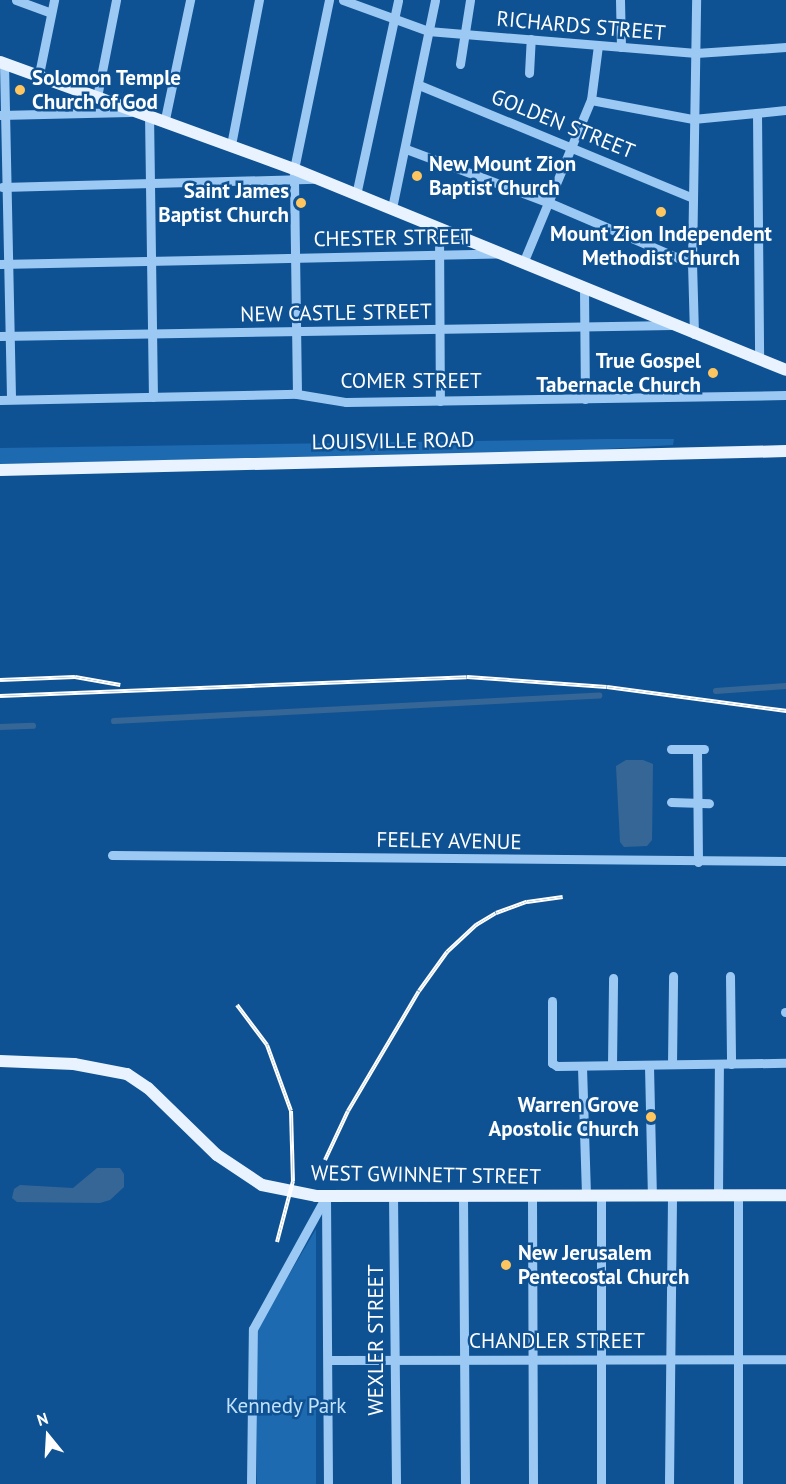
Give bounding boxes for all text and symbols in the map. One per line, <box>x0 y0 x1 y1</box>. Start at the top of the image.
street label: RICHARDS STREET <box>495 6 667 46</box>
place label: Solomon Temple Church of God <box>32 65 182 115</box>
marker: Solomon Temple Church of God <box>13 83 27 97</box>
street label: GOLDEN STREET <box>488 84 638 164</box>
place label: New Mount Zion Baptist Church <box>429 151 577 201</box>
marker: New Mount Zion Baptist Church <box>410 169 424 183</box>
place label: Saint James Baptist Church <box>158 178 289 228</box>
marker: Saint James Baptist Church <box>294 196 308 210</box>
marker: Mount Zion Independent Methodist Church <box>654 205 668 219</box>
place label: Mount Zion Independent Methodist Church <box>550 221 772 271</box>
street label: CHESTER STREET <box>313 224 473 252</box>
street label: NEW CASTLE STREET <box>240 299 432 327</box>
place label: True Gospel Tabernacle Church <box>536 348 701 398</box>
marker: True Gospel Tabernacle Church <box>706 366 720 380</box>
street label: COMER STREET <box>340 368 482 394</box>
street label: LOUISVILLE ROAD <box>311 427 475 455</box>
street label: FEELEY AVENUE <box>376 827 522 855</box>
place label: Warren Grove Apostolic Church <box>488 1092 639 1142</box>
marker: Warren Grove Apostolic Church <box>644 1110 658 1124</box>
street label: WEST GWINNETT STREET <box>310 1160 542 1190</box>
place label: New Jerusalem Pentecostal Church <box>518 1240 690 1290</box>
marker: New Jerusalem Pentecostal Church <box>499 1258 513 1272</box>
street label: WEXLER STREET <box>363 1264 389 1416</box>
street label: CHANDLER STREET <box>469 1328 645 1354</box>
park label: Kennedy Park <box>225 1393 347 1419</box>
north arrow <box>18 1406 78 1466</box>
text: N <box>34 1408 51 1430</box>

